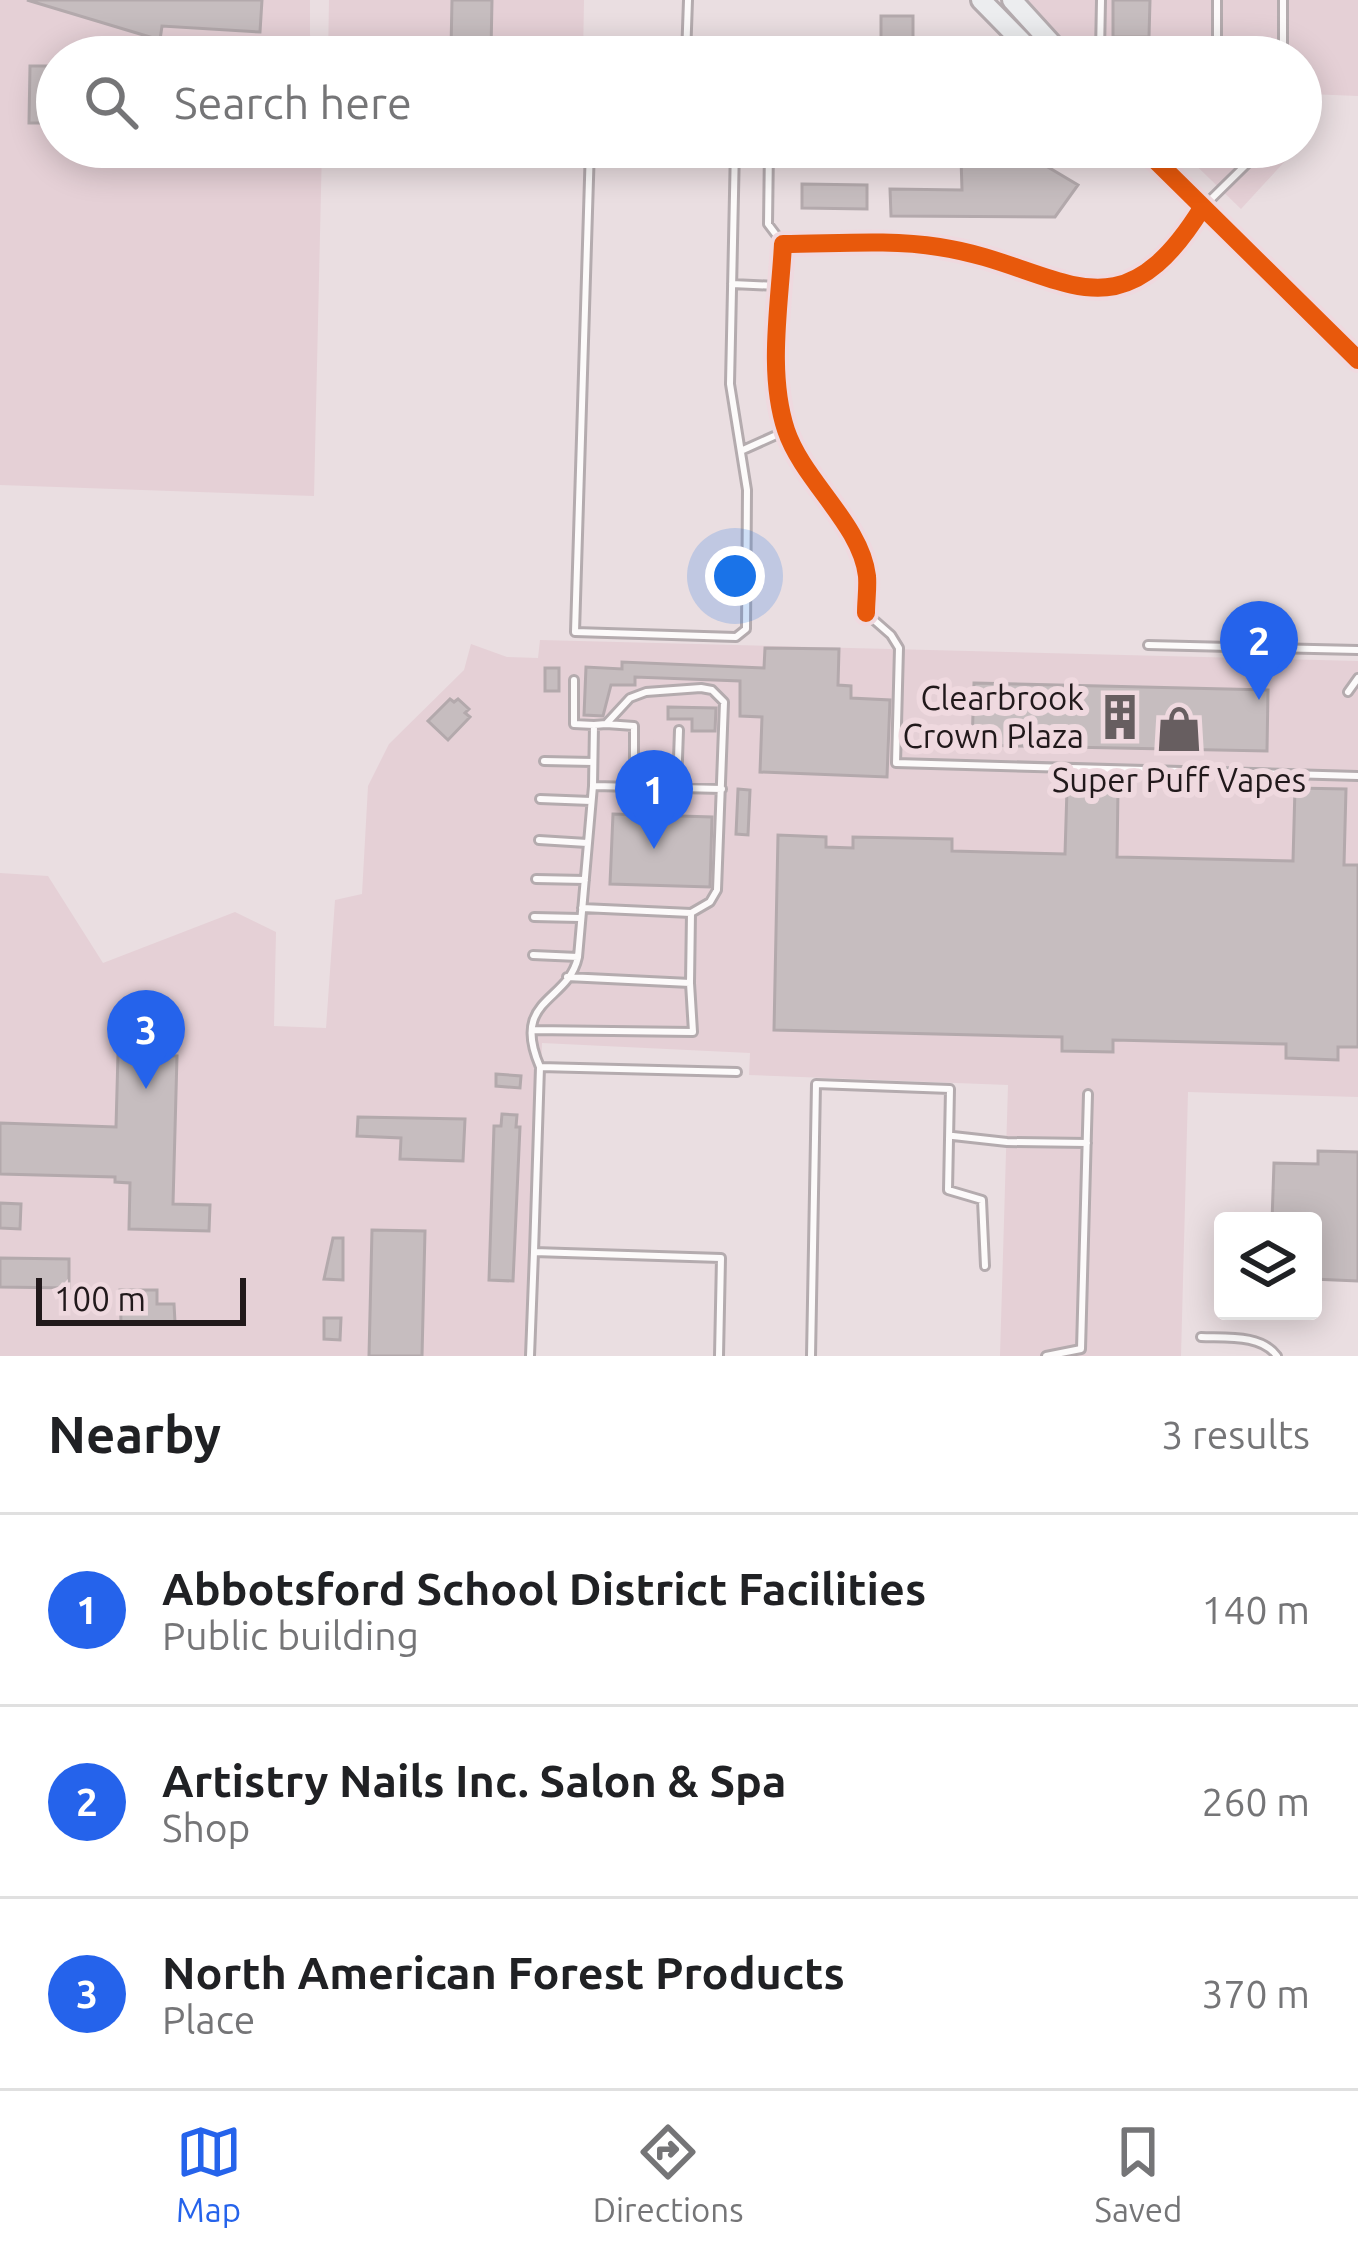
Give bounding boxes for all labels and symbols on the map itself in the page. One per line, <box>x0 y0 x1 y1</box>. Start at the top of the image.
your location <box>705 546 765 606</box>
pin: 2 <box>1220 601 1298 700</box>
place label: Clearbrook Crown Plaza <box>903 679 1084 754</box>
building icon: Clearbrook Crown Plaza <box>1095 692 1145 742</box>
shop icon: Super Puff Vapes <box>1154 704 1204 754</box>
pin: 1 <box>615 750 693 849</box>
place label: Super Puff Vapes <box>1052 761 1306 798</box>
pin: 3 <box>107 990 185 1089</box>
scale bar <box>36 1272 246 1325</box>

